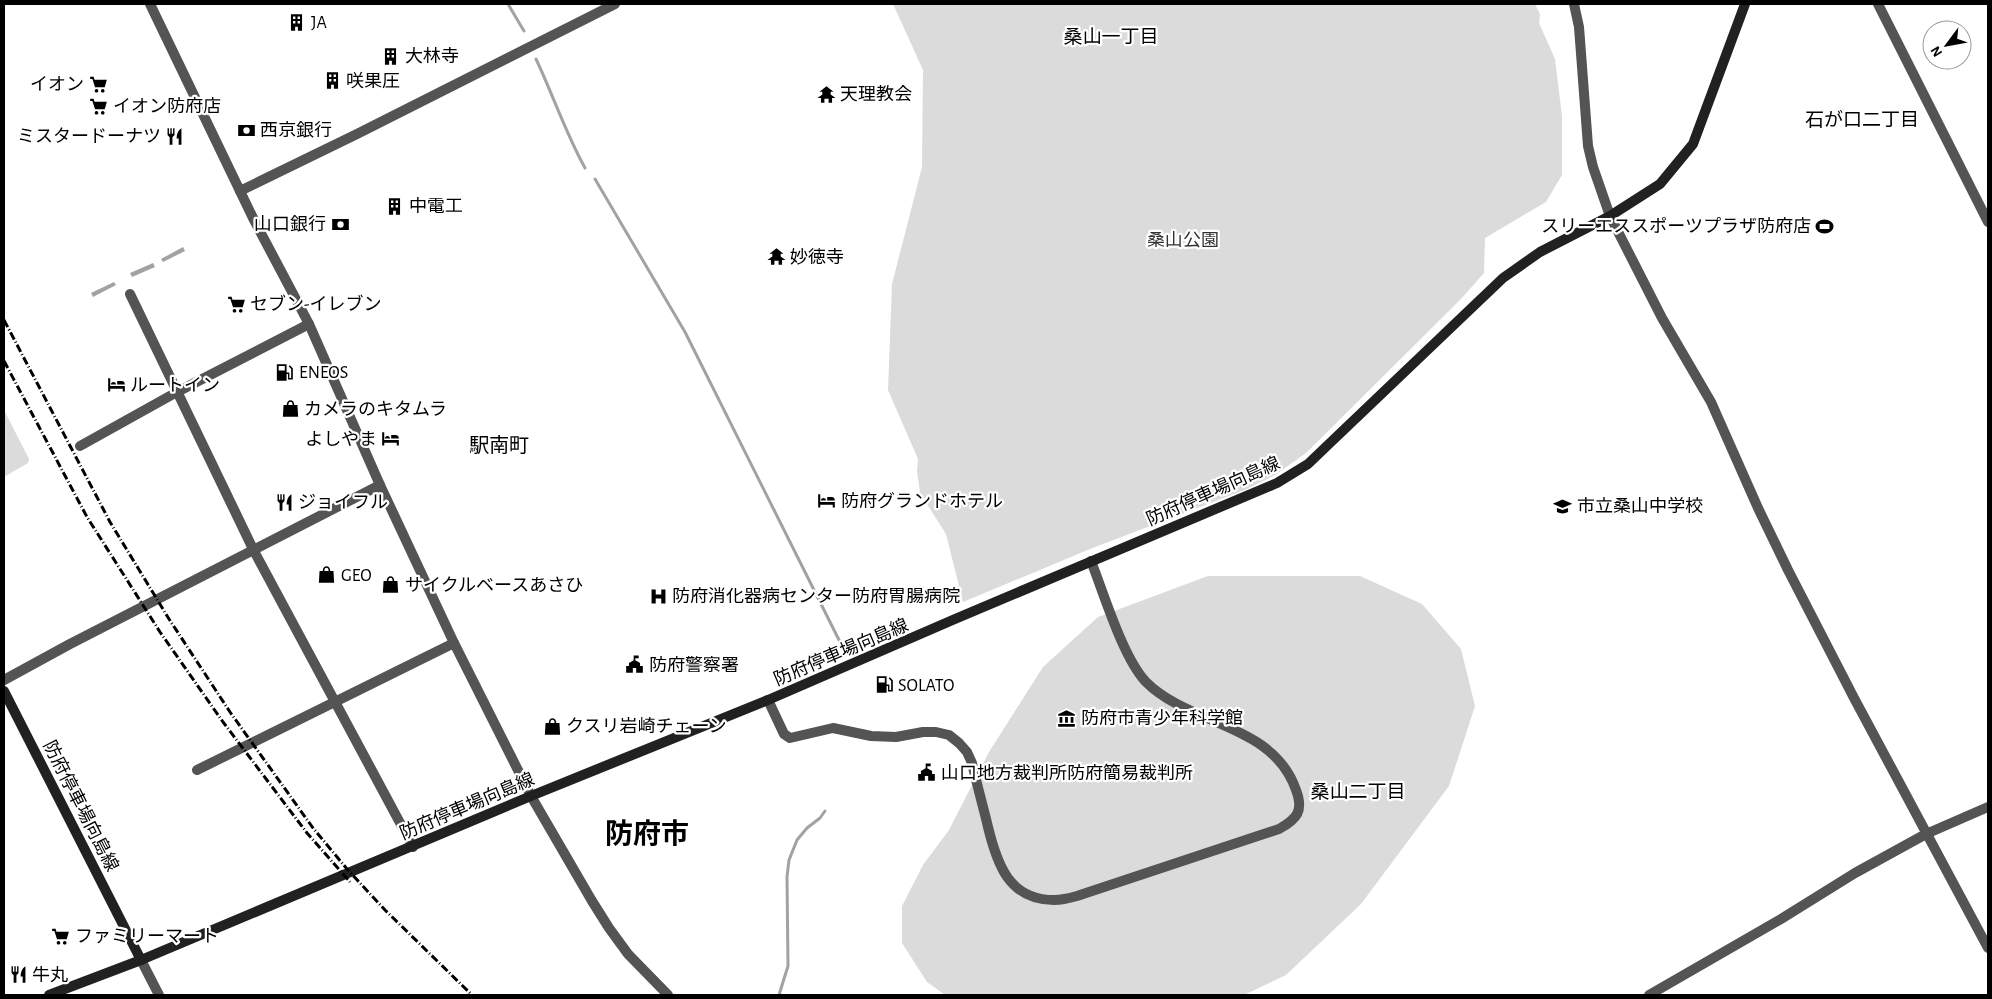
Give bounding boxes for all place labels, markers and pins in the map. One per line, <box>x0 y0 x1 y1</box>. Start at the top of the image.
building icon: JA <box>287 12 307 32</box>
place label: JA <box>311 14 328 32</box>
building icon: 大林寺 <box>381 46 401 66</box>
place label: 大林寺 <box>405 47 459 66</box>
building icon: 咲果圧 <box>322 71 342 91</box>
place label: 咲果圧 <box>346 71 400 91</box>
supermarket icon: イオン <box>88 74 108 94</box>
place label: イオン <box>30 75 84 94</box>
temple icon: 天理教会 <box>816 84 836 104</box>
place label: 天理教会 <box>840 84 912 104</box>
supermarket icon: イオン防府店 <box>89 96 109 116</box>
place label: イオン防府店 <box>113 97 221 116</box>
bank icon: 西京銀行 <box>236 120 256 140</box>
place label: 西京銀行 <box>260 120 332 140</box>
restaurant icon: ミスタードーナツ <box>165 126 185 146</box>
place label: ミスタードーナツ <box>17 127 161 146</box>
building icon: 中電工 <box>385 196 405 216</box>
place label: 中電工 <box>409 197 463 216</box>
place label: 山口銀行 <box>254 214 326 234</box>
bank icon: 山口銀行 <box>330 214 350 234</box>
sports icon: スリーエススポーツプラザ防府店 <box>1815 216 1835 236</box>
place label: スリーエススポーツプラザ防府店 <box>1541 217 1811 236</box>
temple icon: 妙徳寺 <box>766 247 786 267</box>
place label: 妙徳寺 <box>790 247 844 267</box>
supermarket icon: セブン-イレブン <box>226 294 246 314</box>
place label: セブン-イレブン <box>250 294 382 314</box>
fuel station icon: ENEOS <box>275 362 295 382</box>
place label: ENEOS <box>299 364 348 382</box>
hotel icon: ルートイン <box>106 375 126 395</box>
place label: ルートイン <box>130 376 220 395</box>
shop icon: カメラのキタムラ <box>280 399 300 419</box>
place label: カメラのキタムラ <box>304 400 447 419</box>
hotel icon: よしやま <box>381 429 401 449</box>
place label: よしやま <box>305 430 377 449</box>
hotel icon: 防府グランドホテル <box>817 491 837 511</box>
place label: 防府グランドホテル <box>841 491 1003 511</box>
restaurant icon: ジョイフル <box>274 492 294 512</box>
place label: ジョイフル <box>298 493 388 512</box>
school or university icon: 市立桑山中学校 <box>1553 496 1573 516</box>
place label: 市立桑山中学校 <box>1577 496 1703 516</box>
shop icon: GEO <box>317 565 337 585</box>
place label: GEO <box>341 567 372 585</box>
shop icon: サイクルベースあさひ <box>381 575 401 595</box>
place label: サイクルベースあさひ <box>405 576 583 595</box>
hospital icon: 防府消化器病センター防府胃腸病院 <box>648 586 668 606</box>
place label: 防府消化器病センター防府胃腸病院 <box>672 587 960 606</box>
public building icon: 防府警察署 <box>625 655 645 675</box>
place label: 防府警察署 <box>649 655 739 675</box>
fuel station icon: SOLATO <box>874 675 894 695</box>
place label: SOLATO <box>898 677 954 695</box>
museum icon: 防府市青少年科学館 <box>1057 708 1077 728</box>
place label: 防府市青少年科学館 <box>1081 708 1243 728</box>
shop icon: クスリ岩崎チェーン <box>542 716 562 736</box>
place label: クスリ岩崎チェーン <box>566 717 727 736</box>
public building icon: 山口地方裁判所防府簡易裁判所 <box>917 763 937 783</box>
place label: 山口地方裁判所防府簡易裁判所 <box>941 763 1193 783</box>
supermarket icon: ファミリーマート <box>51 926 71 946</box>
place label: ファミリーマート <box>75 928 219 946</box>
restaurant icon: 牛丸 <box>8 965 28 985</box>
place label: 牛丸 <box>32 966 68 985</box>

